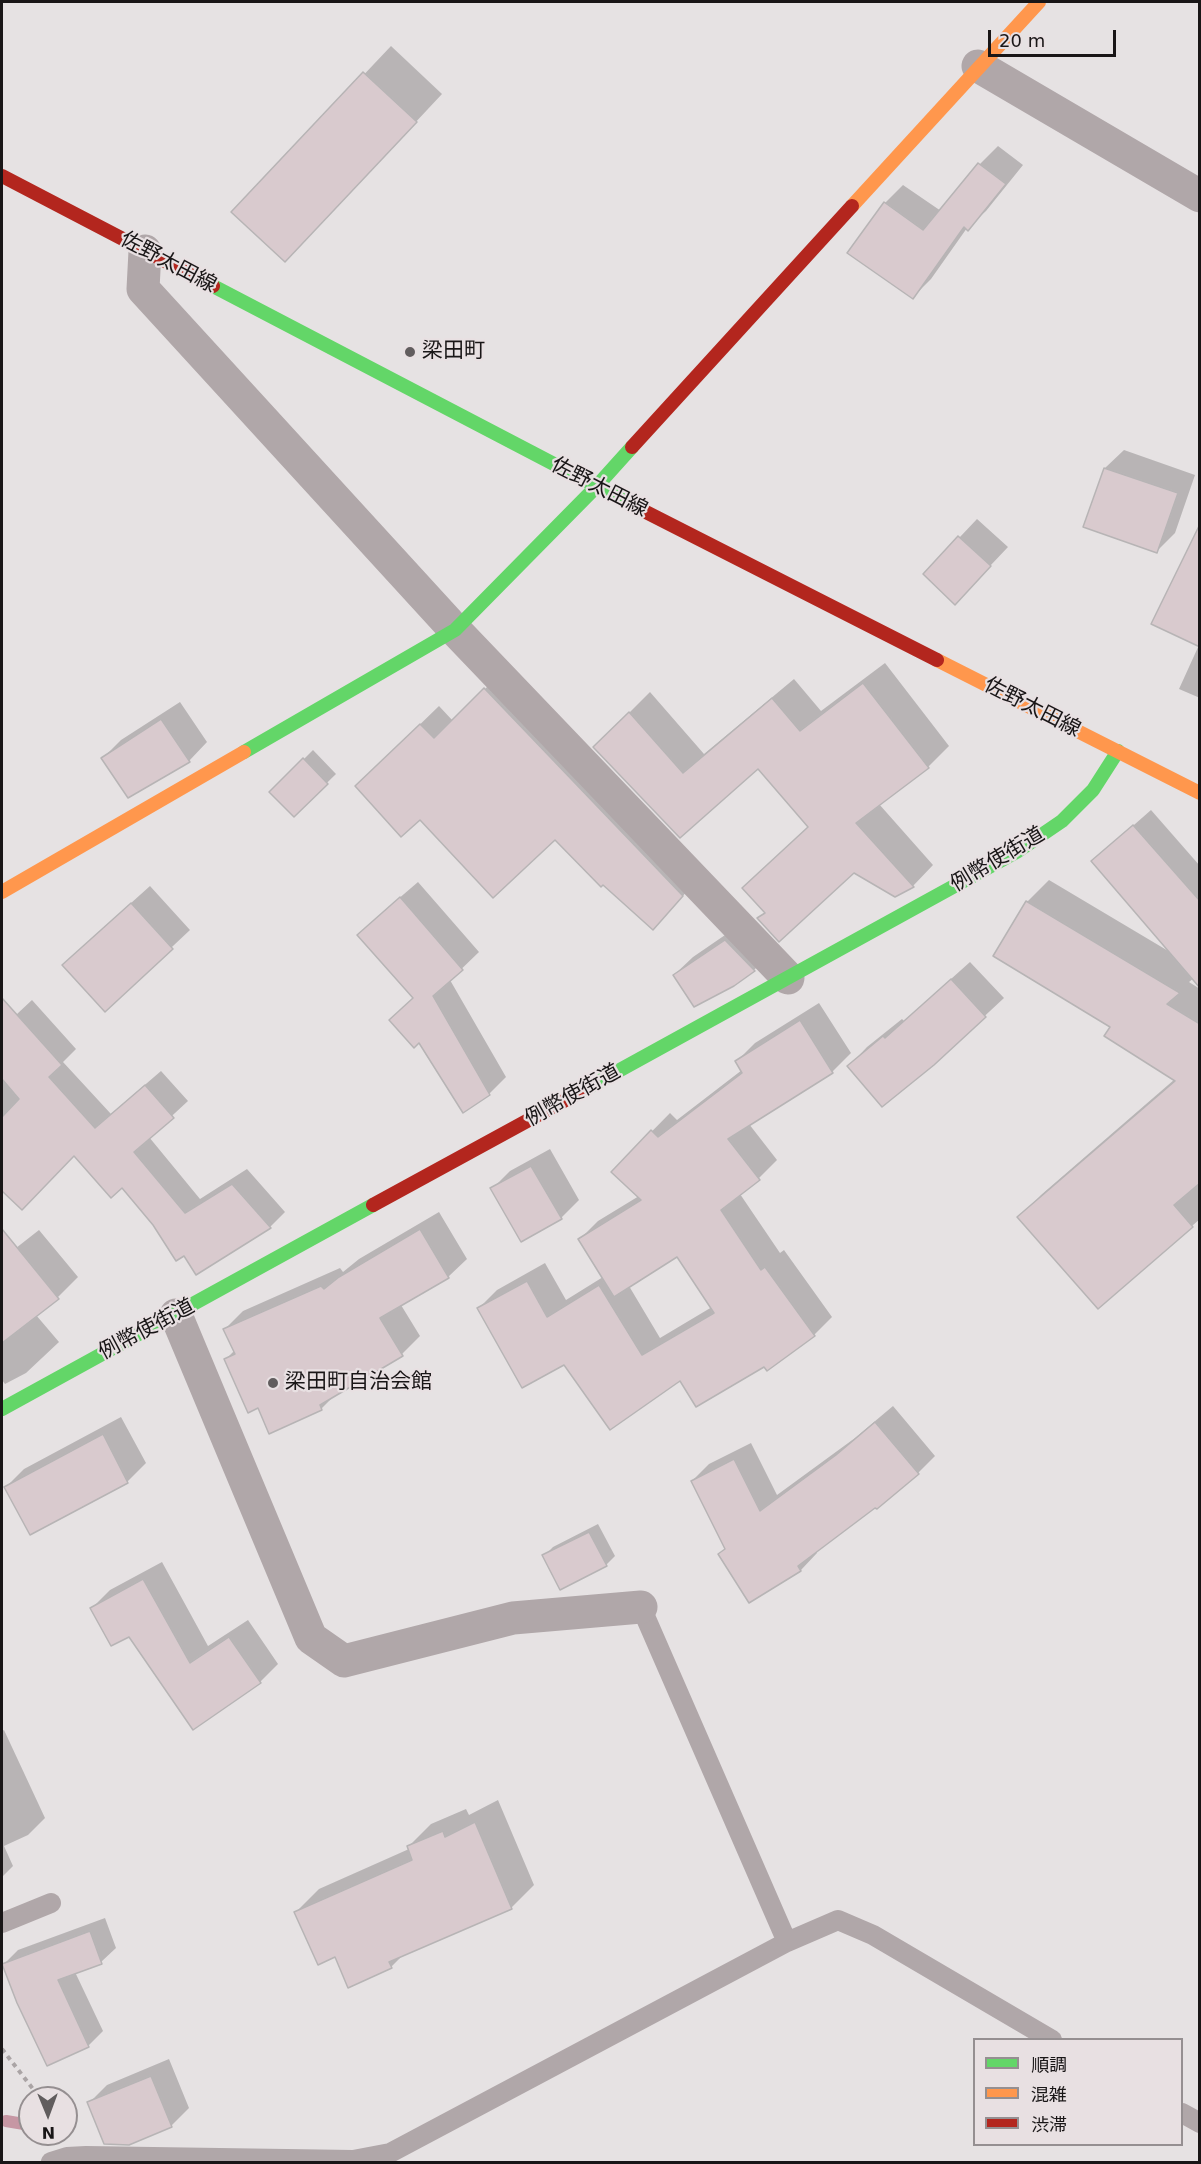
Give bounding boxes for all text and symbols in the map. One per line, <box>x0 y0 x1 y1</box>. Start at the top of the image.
scale bar <box>991 18 1118 56</box>
text: 20 m <box>999 30 1045 51</box>
street label: 佐野太田線 <box>116 227 220 299</box>
place label: 梁田町 <box>422 339 485 365</box>
marker: 梁田町 <box>403 345 417 359</box>
street label: 佐野太田線 <box>547 453 651 523</box>
street label: 佐野太田線 <box>980 673 1084 743</box>
street label: 例幣使街道 <box>947 822 1049 898</box>
street label: 例幣使街道 <box>521 1060 625 1132</box>
street label: 例幣使街道 <box>95 1294 199 1366</box>
place label: 梁田町自治会館 <box>285 1370 432 1396</box>
marker: 梁田町自治会館 <box>266 1376 280 1390</box>
legend <box>973 2038 1183 2146</box>
text: 順調 <box>1031 2054 1067 2075</box>
text: 混雑 <box>1031 2084 1067 2105</box>
north arrow <box>18 2086 78 2146</box>
text: 渋滞 <box>1031 2114 1067 2135</box>
text: N <box>41 2123 55 2142</box>

